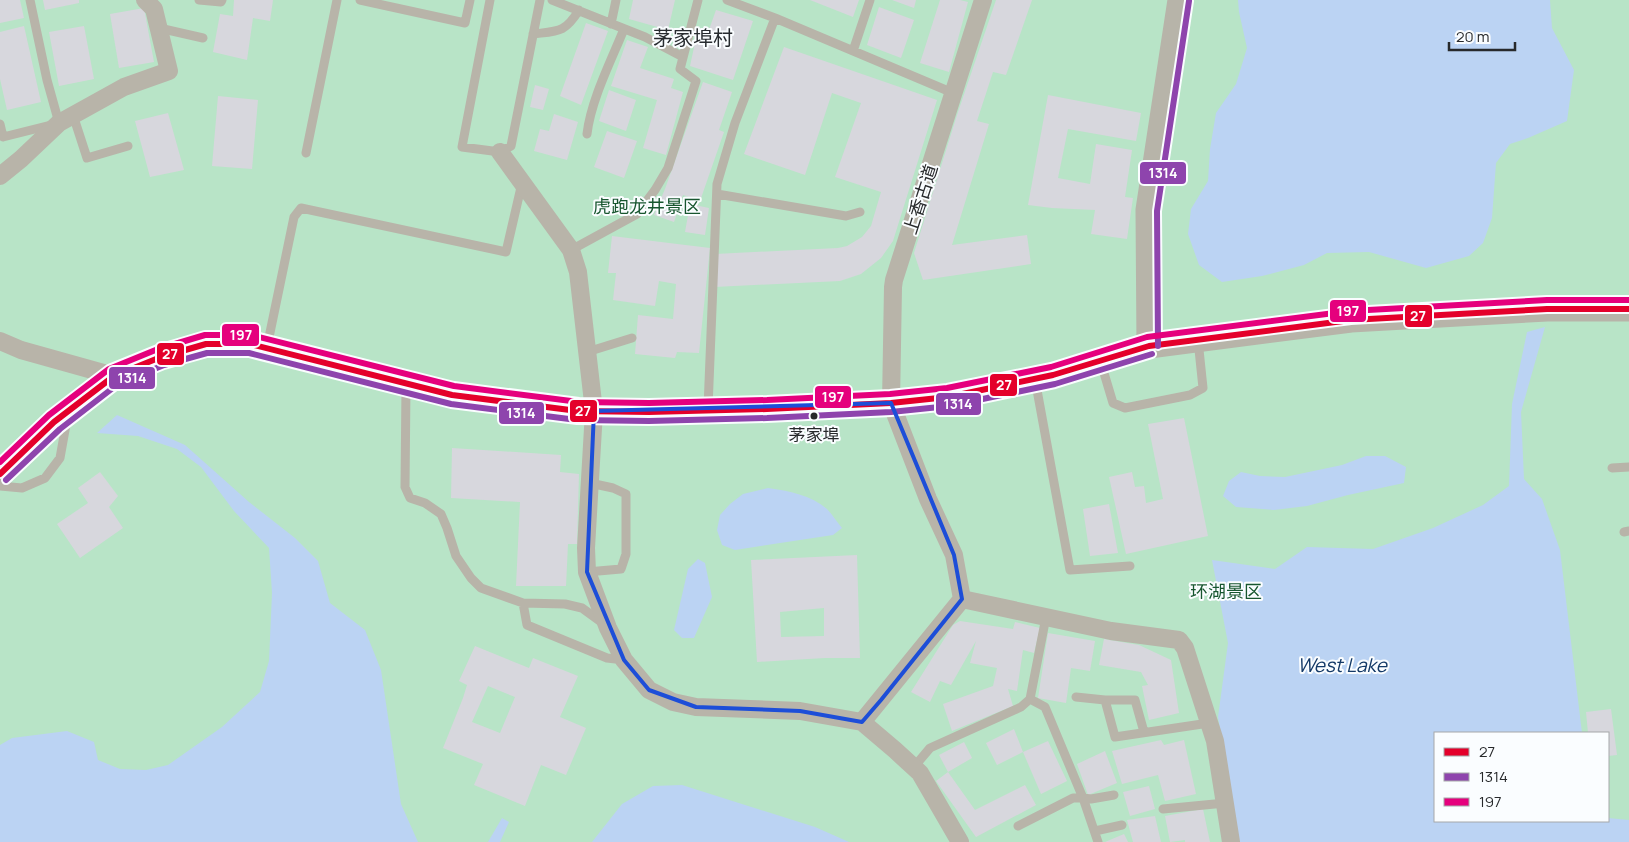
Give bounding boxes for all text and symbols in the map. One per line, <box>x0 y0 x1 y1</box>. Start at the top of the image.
scale bar <box>1449 20 1515 52</box>
district label: 茅家埠村 <box>653 24 733 51</box>
text: 20 m <box>1456 26 1489 47</box>
street label: 上香古道 <box>897 161 943 237</box>
line badge: 1314 <box>1139 161 1187 185</box>
text: 1314 <box>1149 163 1177 182</box>
park label: 虎跑龙井景区 <box>593 194 701 218</box>
line badge: 197 <box>1329 299 1367 323</box>
text: 197 <box>1337 301 1359 320</box>
line badge: 27 <box>1404 304 1433 328</box>
text: 27 <box>1410 306 1426 325</box>
line badge: 197 <box>221 323 260 347</box>
text: 197 <box>230 325 252 344</box>
line badge: 27 <box>156 342 185 366</box>
text: 27 <box>162 344 178 363</box>
line badge: 1314 <box>108 366 156 390</box>
text: 1314 <box>118 368 146 387</box>
line badge: 27 <box>989 373 1018 397</box>
text: 27 <box>996 375 1012 394</box>
line badge: 197 <box>814 385 852 409</box>
text: 197 <box>822 387 844 406</box>
line badge: 1314 <box>935 392 982 416</box>
text: 1314 <box>944 394 972 413</box>
line badge: 27 <box>569 399 598 423</box>
line badge: 1314 <box>498 401 545 425</box>
text: 27 <box>575 401 591 420</box>
text: 1314 <box>507 403 535 422</box>
marker: 茅家埠 <box>809 411 819 421</box>
place label: 茅家埠 <box>789 423 840 446</box>
park label: 环湖景区 <box>1190 579 1262 603</box>
water label: West Lake <box>1297 652 1389 678</box>
legend <box>1434 732 1609 822</box>
text: 27 <box>1479 741 1495 762</box>
text: 1314 <box>1479 766 1508 787</box>
text: 197 <box>1479 791 1502 812</box>

